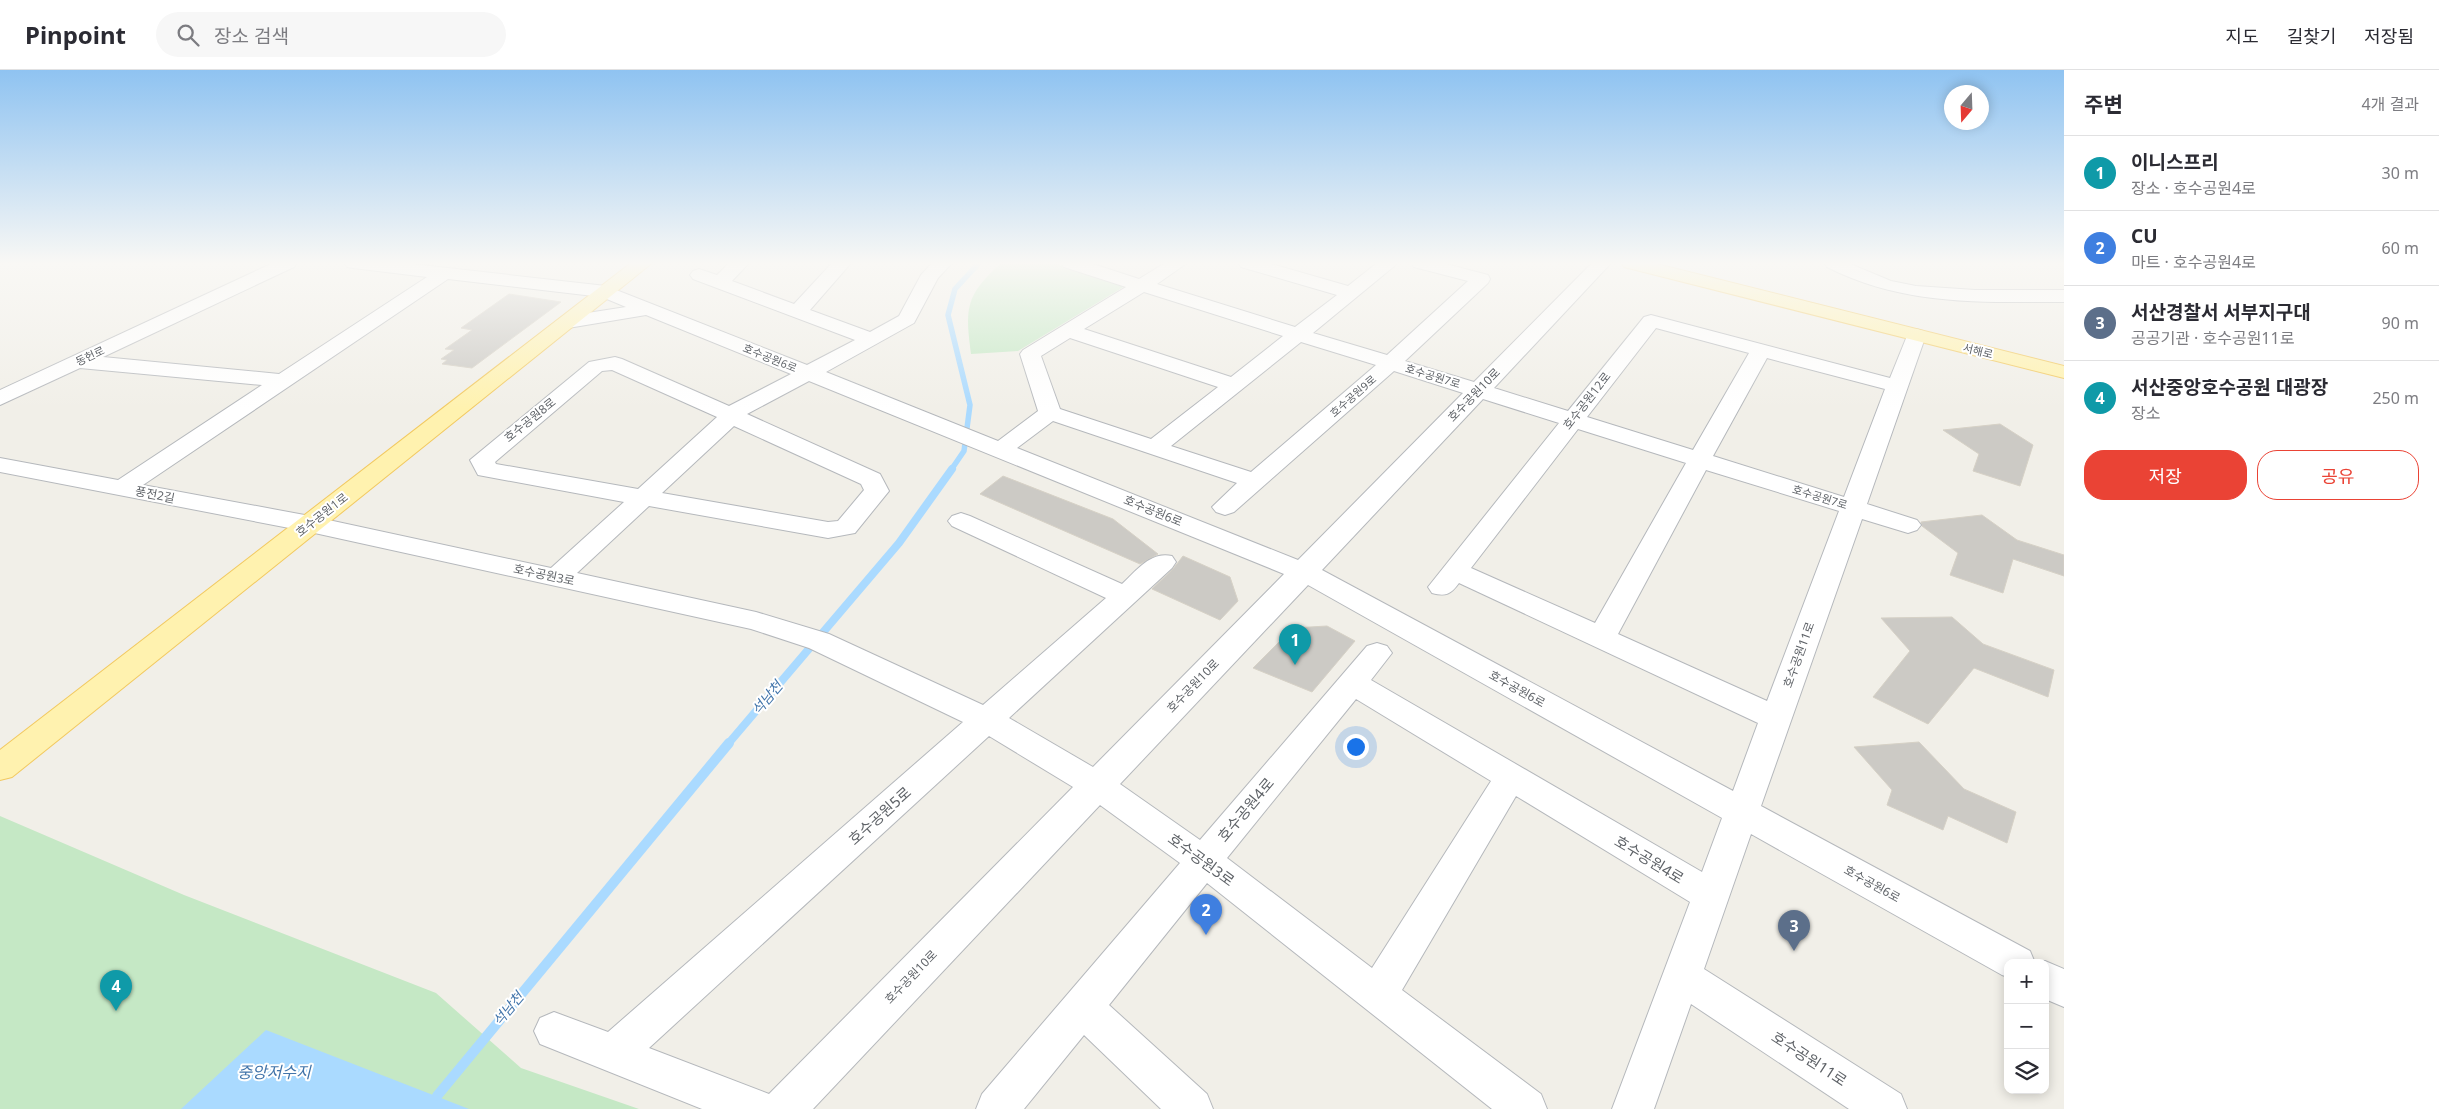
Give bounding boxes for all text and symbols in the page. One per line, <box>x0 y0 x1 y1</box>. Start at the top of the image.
search box <box>156 12 506 57</box>
text: Pinpoint <box>25 18 126 51</box>
icon: search <box>174 21 202 49</box>
text: 장소 검색 <box>214 23 289 49</box>
text: 지도 <box>2226 24 2259 48</box>
text: 길찾기 <box>2287 24 2336 48</box>
text: 저장됨 <box>2364 24 2414 48</box>
north arrow <box>1944 85 1989 130</box>
text: 주변 <box>2084 90 2123 118</box>
text: 4개 결과 <box>2362 93 2419 115</box>
text: 이니스프리 <box>2131 149 2218 175</box>
text: 1 <box>2095 162 2105 184</box>
text: 30 m <box>2382 162 2419 184</box>
text: 장소 · 호수공원4로 <box>2131 177 2256 199</box>
text: CU <box>2131 223 2158 249</box>
text: 2 <box>2095 237 2105 259</box>
text: 60 m <box>2382 237 2419 259</box>
text: 마트 · 호수공원4로 <box>2131 251 2256 273</box>
text: 서산경찰서 서부지구대 <box>2131 299 2311 325</box>
text: 3 <box>2095 312 2105 334</box>
text: 90 m <box>2382 312 2419 334</box>
text: 공공기관 · 호수공원11로 <box>2131 327 2294 349</box>
street label: 호수공원6로 <box>741 340 799 375</box>
street label: 서해로 <box>1962 340 1995 361</box>
street label: 동헌로 <box>73 342 107 369</box>
street label: 호수공원7로 <box>1404 360 1463 391</box>
street label: 호수공원10로 <box>1444 364 1504 425</box>
street label: 호수공원12로 <box>1559 368 1615 433</box>
street label: 호수공원9로 <box>1326 371 1379 420</box>
text: 서산중앙호수공원 대광장 <box>2131 374 2328 400</box>
text: 4 <box>2095 387 2105 409</box>
text: 250 m <box>2372 387 2419 409</box>
street label: 호수공원8로 <box>500 393 559 446</box>
text: 장소 <box>2131 402 2160 424</box>
button: 저장 <box>2084 450 2247 500</box>
button: 공유 <box>2257 450 2419 500</box>
street label: 호수공원7로 <box>1791 481 1850 512</box>
street label: 풍전2길 <box>134 482 176 507</box>
street label: 호수공원1로 <box>292 489 351 540</box>
street label: 호수공원6로 <box>1121 491 1185 530</box>
street label: 호수공원3로 <box>512 560 576 589</box>
street label: 호수공원11로 <box>1779 620 1818 690</box>
pin: 1 <box>1279 624 1311 665</box>
street label: 호수공원10로 <box>1163 655 1223 716</box>
street label: 호수공원6로 <box>1486 666 1549 711</box>
water label: 석남천 <box>747 676 787 719</box>
your location <box>1343 734 1369 760</box>
street label: 호수공원4로 <box>1213 773 1278 846</box>
street label: 호수공원5로 <box>844 782 915 849</box>
street label: 호수공원3로 <box>1164 828 1239 890</box>
street label: 호수공원4로 <box>1611 831 1688 888</box>
street label: 호수공원6로 <box>1841 861 1904 906</box>
pin: 2 <box>1190 894 1222 935</box>
pin: 3 <box>1778 910 1810 951</box>
street label: 호수공원10로 <box>881 946 941 1007</box>
map controls <box>2004 959 2049 1094</box>
button: + <box>2004 959 2049 1004</box>
pin: 4 <box>100 970 132 1011</box>
water label: 석남천 <box>488 987 528 1030</box>
button: − <box>2004 1004 2049 1049</box>
street label: 호수공원11로 <box>1768 1026 1851 1090</box>
button: layers <box>2004 1049 2049 1094</box>
water label: 중앙저수지 <box>237 1061 312 1083</box>

